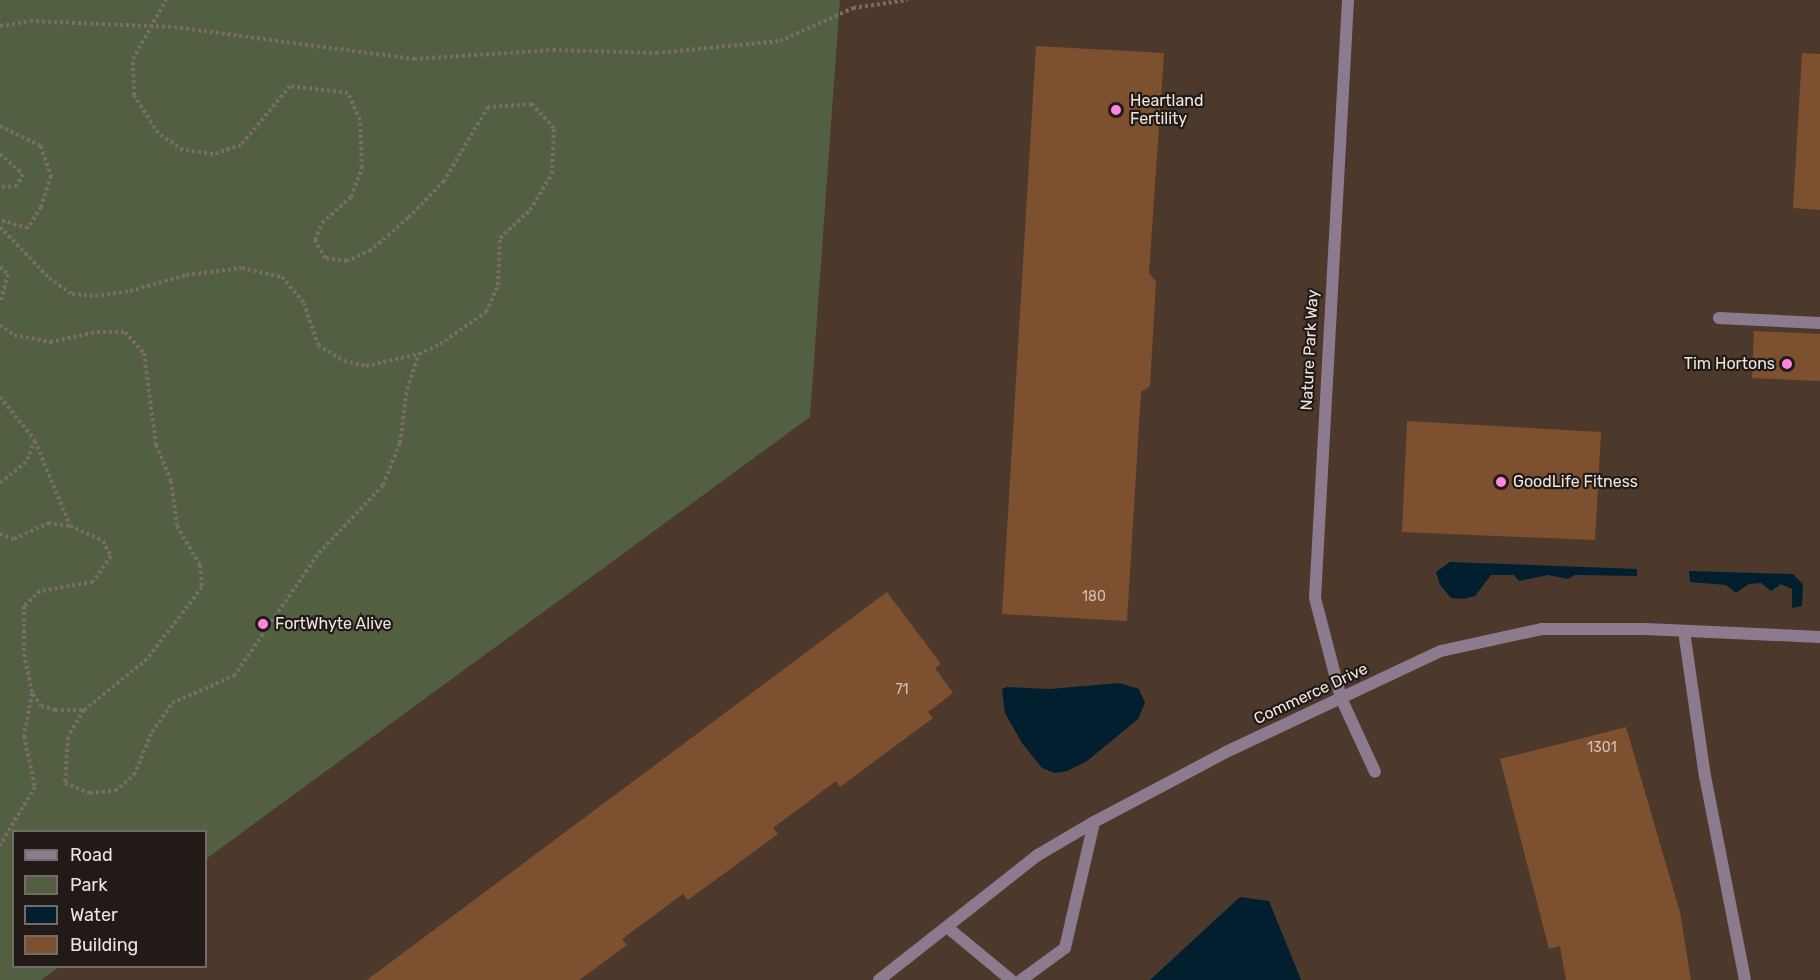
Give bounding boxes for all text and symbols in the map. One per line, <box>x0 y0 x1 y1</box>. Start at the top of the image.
place label: Heartland Fertility <box>1130 91 1203 129</box>
marker: Heartland Fertility <box>1107 101 1125 119</box>
street label: Nature Park Way <box>1297 289 1323 411</box>
place label: Tim Hortons <box>1684 354 1775 374</box>
marker: Tim Hortons <box>1780 357 1794 371</box>
place label: GoodLife Fitness <box>1513 472 1638 492</box>
marker: GoodLife Fitness <box>1494 475 1508 489</box>
house number: 180 <box>1082 589 1106 605</box>
place label: FortWhyte Alive <box>275 614 392 634</box>
marker: FortWhyte Alive <box>256 617 270 631</box>
street label: Commerce Drive <box>1251 659 1371 729</box>
house number: 71 <box>895 682 909 698</box>
house number: 1301 <box>1587 740 1617 756</box>
legend <box>12 830 207 968</box>
text: Road <box>70 844 113 866</box>
text: Park <box>70 874 107 896</box>
text: Water <box>70 904 118 926</box>
text: Building <box>70 934 138 956</box>

